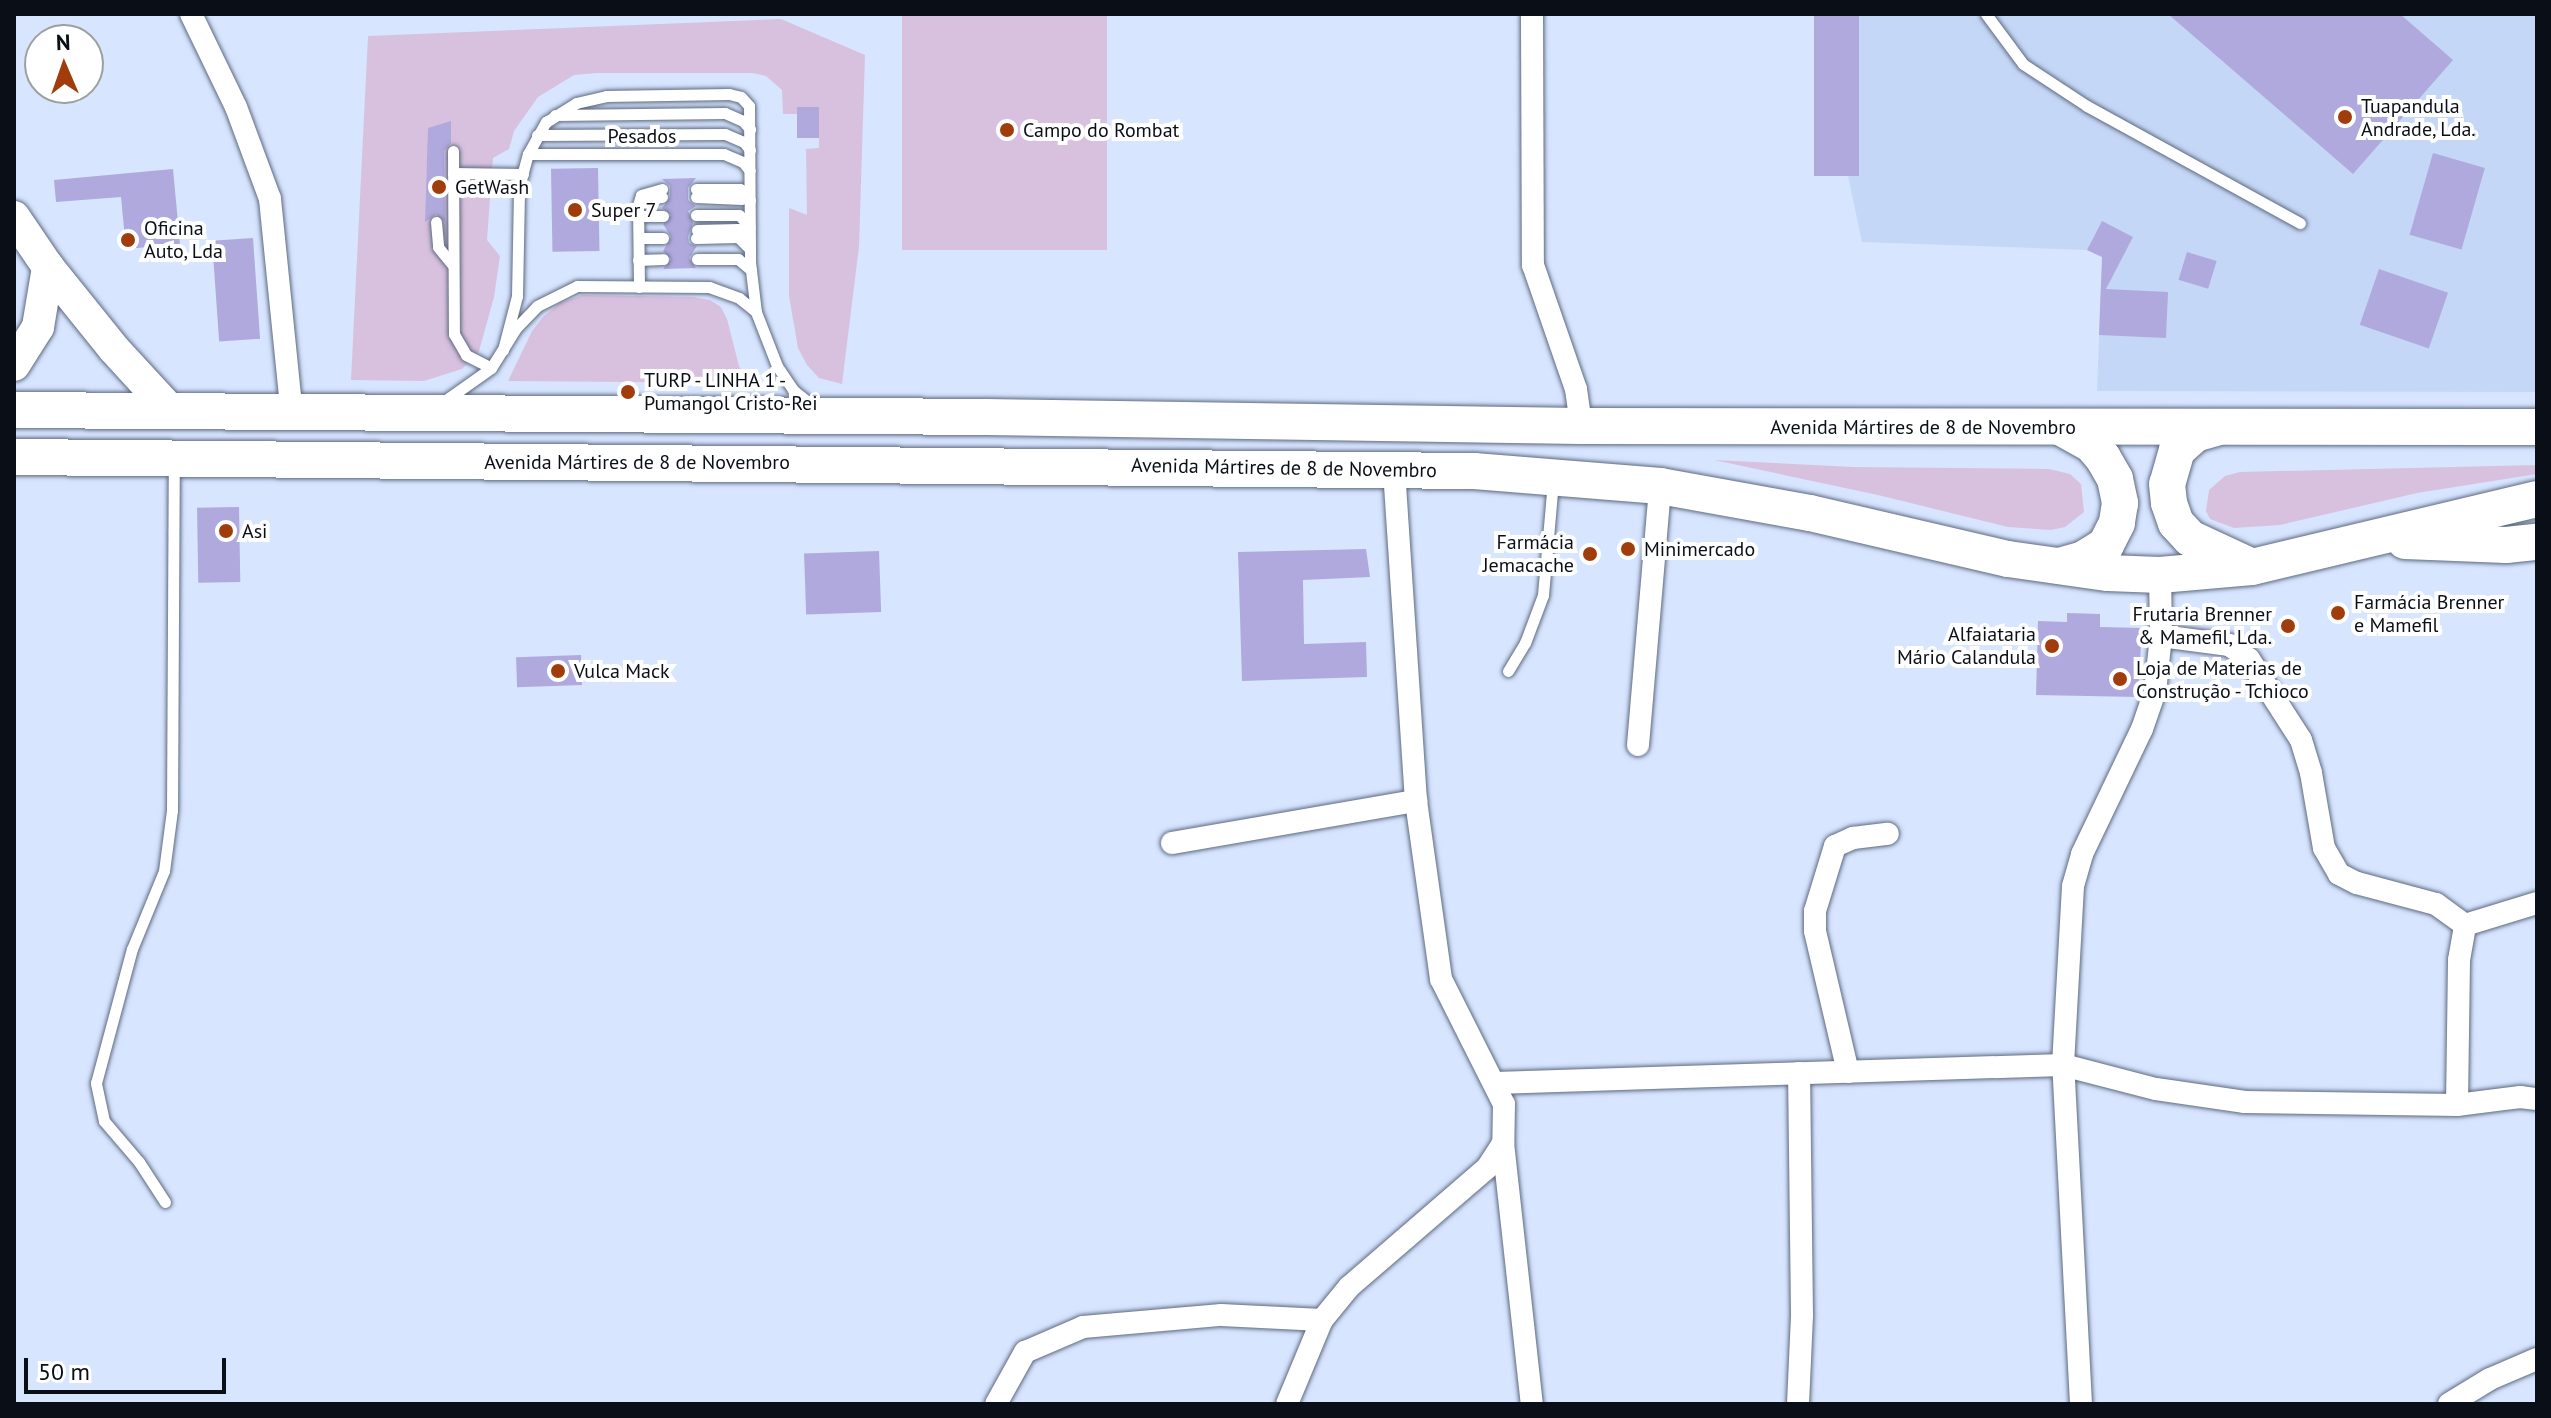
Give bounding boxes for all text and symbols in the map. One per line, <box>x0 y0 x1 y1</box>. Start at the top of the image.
north arrow <box>24 24 104 104</box>
text: N <box>56 28 71 56</box>
place label: Tuapandula Andrade, Lda. <box>2361 94 2477 141</box>
marker: Tuapandula Andrade, Lda. <box>2336 108 2354 126</box>
place label: Campo do Rombat <box>1023 118 1179 142</box>
marker: Campo do Rombat <box>998 121 1016 139</box>
street label: Pesados <box>608 124 676 148</box>
place label: GetWash <box>455 175 529 199</box>
marker: GetWash <box>430 178 448 196</box>
place label: Super 7 <box>591 198 656 222</box>
marker: Super 7 <box>566 201 584 219</box>
place label: Oficina Auto, Lda <box>144 216 224 263</box>
marker: Oficina Auto, Lda <box>119 231 137 249</box>
place label: TURP - LINHA 1 - Pumangol Cristo-Rei <box>644 368 818 415</box>
marker: TURP - LINHA 1 - Pumangol Cristo-Rei <box>619 383 637 401</box>
street label: Avenida Mártires de 8 de Novembro <box>1770 415 2076 439</box>
street label: Avenida Mártires de 8 de Novembro <box>484 450 790 474</box>
street label: Avenida Mártires de 8 de Novembro <box>1131 453 1437 483</box>
place label: Asi <box>242 519 267 543</box>
marker: Asi <box>217 522 235 540</box>
place label: Farmácia Jemacache <box>1483 530 1574 577</box>
place label: Minimercado <box>1644 537 1755 561</box>
marker: Minimercado <box>1619 540 1637 558</box>
marker: Farmácia Jemacache <box>1581 545 1599 563</box>
place label: Farmácia Brenner e Mamefil <box>2354 590 2504 637</box>
place label: Frutaria Brenner & Mamefil, Lda. <box>2132 602 2272 649</box>
marker: Farmácia Brenner e Mamefil <box>2329 604 2347 622</box>
marker: Frutaria Brenner & Mamefil, Lda. <box>2279 617 2297 635</box>
place label: Alfaiataria Mário Calandula <box>1897 622 2036 669</box>
marker: Alfaiataria Mário Calandula <box>2043 637 2061 655</box>
place label: Loja de Materias de Construção - Tchioco <box>2136 656 2313 703</box>
place label: Vulca Mack <box>574 659 670 683</box>
marker: Vulca Mack <box>549 662 567 680</box>
marker: Loja de Materias de Construção - Tchioco <box>2111 670 2129 688</box>
scale bar <box>28 1342 230 1392</box>
text: 50 m <box>38 1356 90 1387</box>

